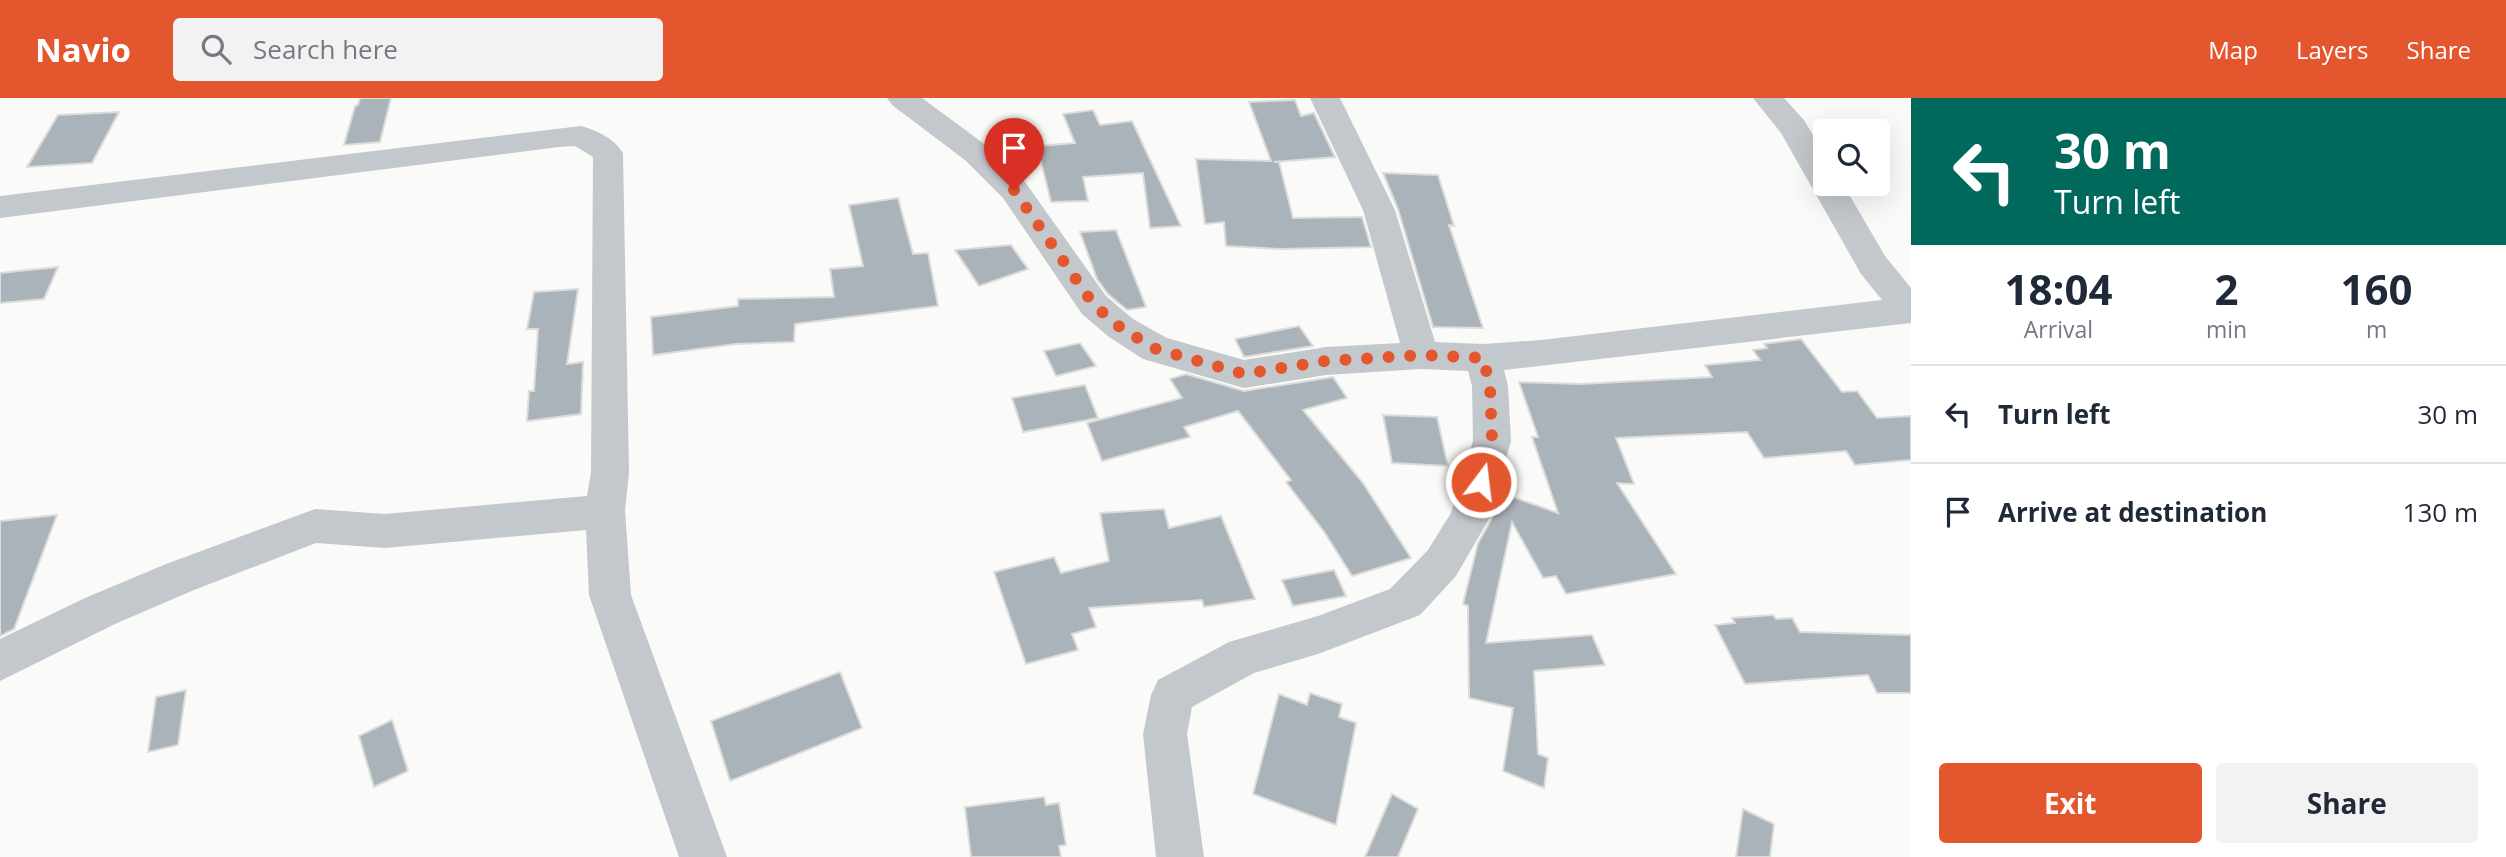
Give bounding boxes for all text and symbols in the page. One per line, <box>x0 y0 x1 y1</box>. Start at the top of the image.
search box <box>173 18 663 81</box>
text: Navio <box>35 27 131 72</box>
icon: search <box>197 30 235 68</box>
text: Search here <box>253 31 398 67</box>
text: Map <box>2208 33 2258 66</box>
text: Layers <box>2296 33 2369 66</box>
text: Share <box>2407 33 2471 66</box>
text: 30 m <box>2054 117 2171 183</box>
pin <box>984 118 1044 190</box>
map controls <box>1813 119 1890 196</box>
button: search <box>1813 119 1890 196</box>
icon: left <box>1939 126 2030 217</box>
icon: arrive <box>995 129 1033 167</box>
text: Turn left <box>2054 180 2180 223</box>
text: 18:04 <box>2004 260 2112 317</box>
text: 2 <box>2214 260 2239 317</box>
text: 160 <box>2341 260 2413 317</box>
text: Arrival <box>2024 313 2093 345</box>
text: min <box>2206 313 2247 345</box>
text: m <box>2366 313 2387 345</box>
icon: left <box>1939 395 1977 433</box>
text: Turn left <box>1998 396 2110 432</box>
text: 30 m <box>2417 396 2478 432</box>
position arrow <box>1444 445 1518 519</box>
icon: arrive <box>1939 493 1977 531</box>
text: Arrive at destination <box>1998 494 2267 530</box>
text: 130 m <box>2403 494 2478 530</box>
button: Exit <box>1939 763 2202 843</box>
button: Share <box>2216 763 2478 843</box>

